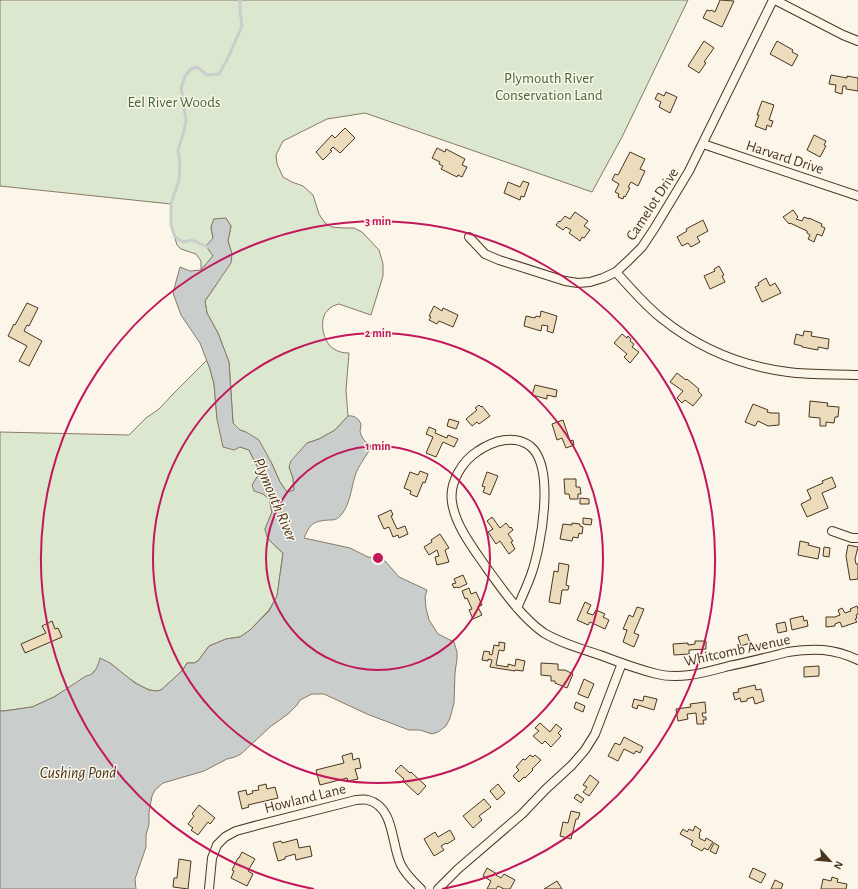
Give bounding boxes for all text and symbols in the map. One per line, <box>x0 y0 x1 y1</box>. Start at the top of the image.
park label: Plymouth River Conservation Land <box>495 71 603 103</box>
park label: Eel River Woods <box>127 95 221 110</box>
street label: Harvard Drive <box>744 138 826 177</box>
street label: Camelot Drive <box>624 165 681 243</box>
text: 3 min <box>365 215 391 227</box>
text: 2 min <box>365 327 391 339</box>
text: 1 min <box>365 440 391 452</box>
water label: Plymouth River <box>250 455 300 544</box>
centre of rings <box>371 551 385 565</box>
street label: Whitcomb Avenue <box>683 632 792 669</box>
water label: Cushing Pond <box>40 765 116 781</box>
street label: Howland Lane <box>263 781 347 816</box>
north arrow <box>810 841 850 881</box>
text: N <box>832 859 845 871</box>

